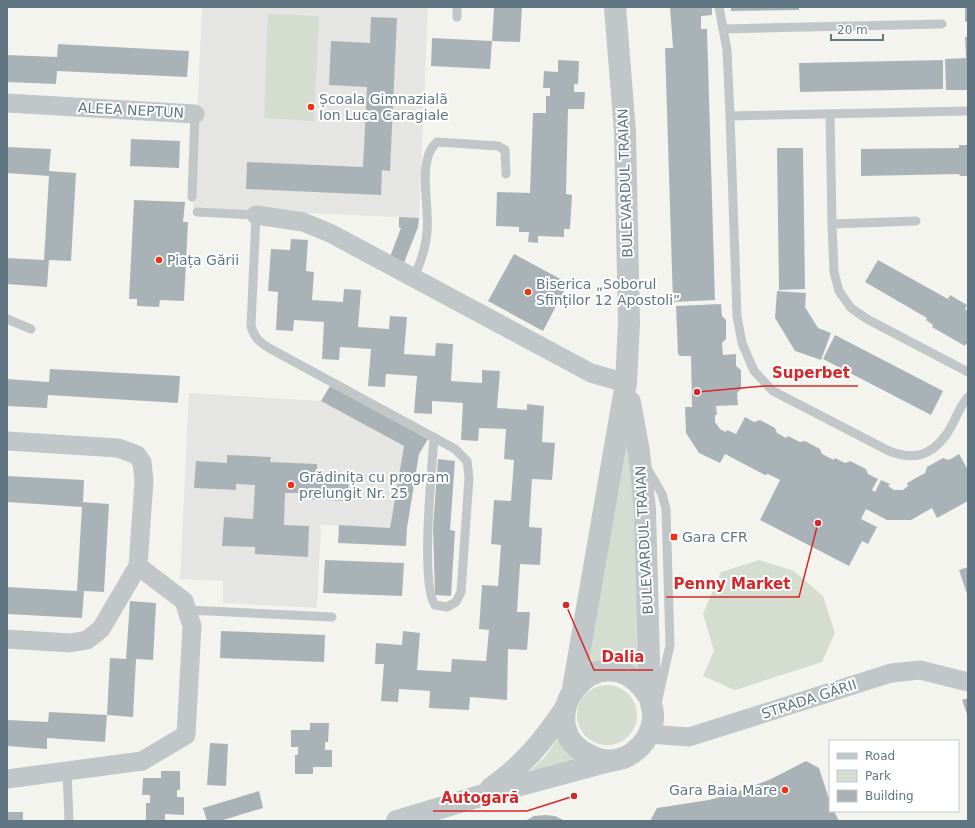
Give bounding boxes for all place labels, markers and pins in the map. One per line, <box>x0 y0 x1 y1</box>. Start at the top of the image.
place label: Școala Gimnazială Ion Luca Caragiale <box>319 91 449 123</box>
marker: Școala Gimnazială Ion Luca Caragiale <box>306 102 316 112</box>
place label: Piața Gării <box>167 252 239 269</box>
marker: Piața Gării <box>154 255 164 265</box>
place label: Biserica „Soborul Sfinților 12 Apostoli” <box>536 276 680 309</box>
marker: Biserica „Soborul Sfinților 12 Apostoli” <box>523 287 533 297</box>
callout: Superbet <box>764 359 858 386</box>
place label: Grădinița cu program prelungit Nr. 25 <box>299 469 449 501</box>
marker: Grădinița cu program prelungit Nr. 25 <box>286 480 296 490</box>
place label: Gara CFR <box>682 529 748 545</box>
marker: Gara CFR <box>669 532 679 542</box>
callout: Penny Market <box>666 570 799 597</box>
callout: Dalia <box>594 643 653 670</box>
place label: Gara Baia Mare <box>669 782 777 798</box>
callout: Autogară <box>433 784 527 811</box>
marker: Gara Baia Mare <box>780 785 790 795</box>

